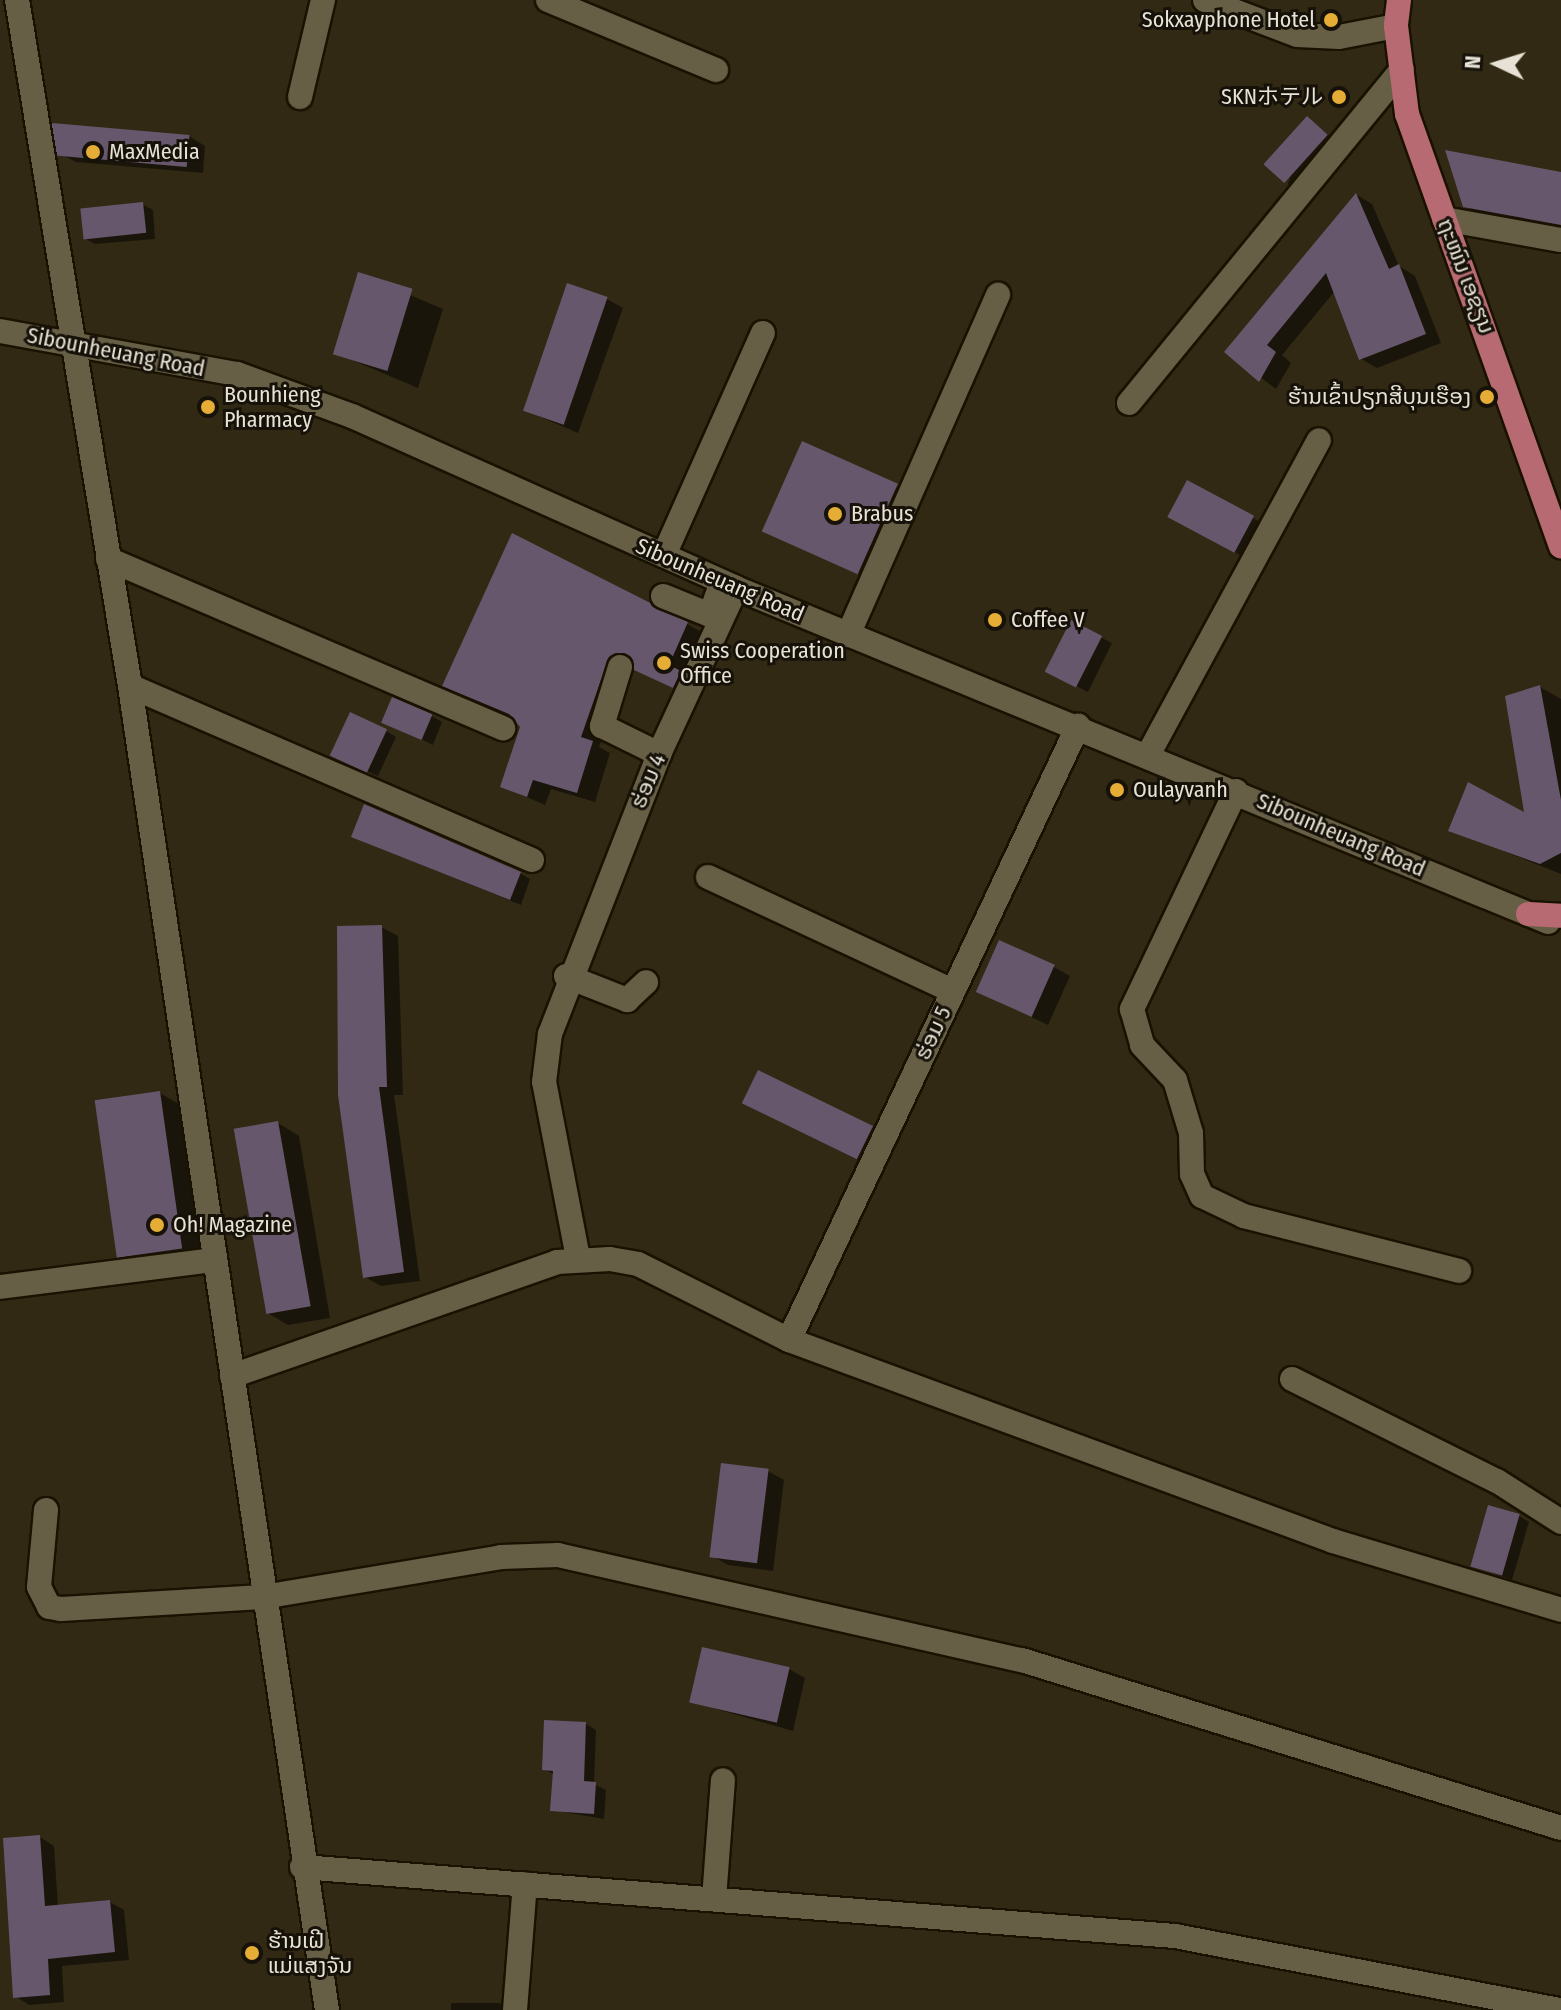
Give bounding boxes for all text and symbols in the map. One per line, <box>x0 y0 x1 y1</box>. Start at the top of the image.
place label: Sokxayphone Hotel <box>1142 7 1315 33</box>
marker: Sokxayphone Hotel <box>1322 11 1340 29</box>
north arrow <box>1457 24 1537 104</box>
text: N <box>1459 55 1486 70</box>
place label: SKNホテル <box>1221 84 1323 110</box>
marker: SKNホテル <box>1330 88 1348 106</box>
place label: MaxMedia <box>109 139 200 165</box>
marker: MaxMedia <box>84 143 102 161</box>
street label: ຖະໜົນ ເອຊຽນ <box>1432 215 1500 337</box>
street label: Sibounheuang Road <box>25 322 207 382</box>
place label: Bounhieng Pharmacy <box>224 381 321 432</box>
place label: ຮ້ານເຂົ້າປຽກສີບຸນເຮືອງ <box>1288 384 1471 410</box>
marker: ຮ້ານເຂົ້າປຽກສີບຸນເຮືອງ <box>1478 388 1496 406</box>
marker: Bounhieng Pharmacy <box>199 398 217 416</box>
place label: Brabus <box>851 501 913 527</box>
marker: Brabus <box>826 505 844 523</box>
street label: Sibounheuang Road <box>632 533 808 627</box>
place label: Coffee V <box>1011 607 1085 633</box>
marker: Coffee V <box>986 611 1004 629</box>
place label: Swiss Cooperation Office <box>680 637 845 688</box>
marker: Swiss Cooperation Office <box>655 654 673 672</box>
street label: ຮ່ອມ 4 <box>625 750 671 812</box>
place label: Oulayvanh <box>1133 777 1228 803</box>
marker: Oulayvanh <box>1108 781 1126 799</box>
street label: Sibounheuang Road <box>1253 788 1429 882</box>
street label: ຮ່ອມ 5 <box>909 1002 957 1064</box>
place label: Oh! Magazine <box>173 1212 292 1238</box>
marker: Oh! Magazine <box>148 1216 166 1234</box>
place label: ຮ້ານເຝີ ແມ່ແສງຈັນ <box>268 1927 352 1978</box>
marker: ຮ້ານເຝີ ແມ່ແສງຈັນ <box>243 1944 261 1962</box>

